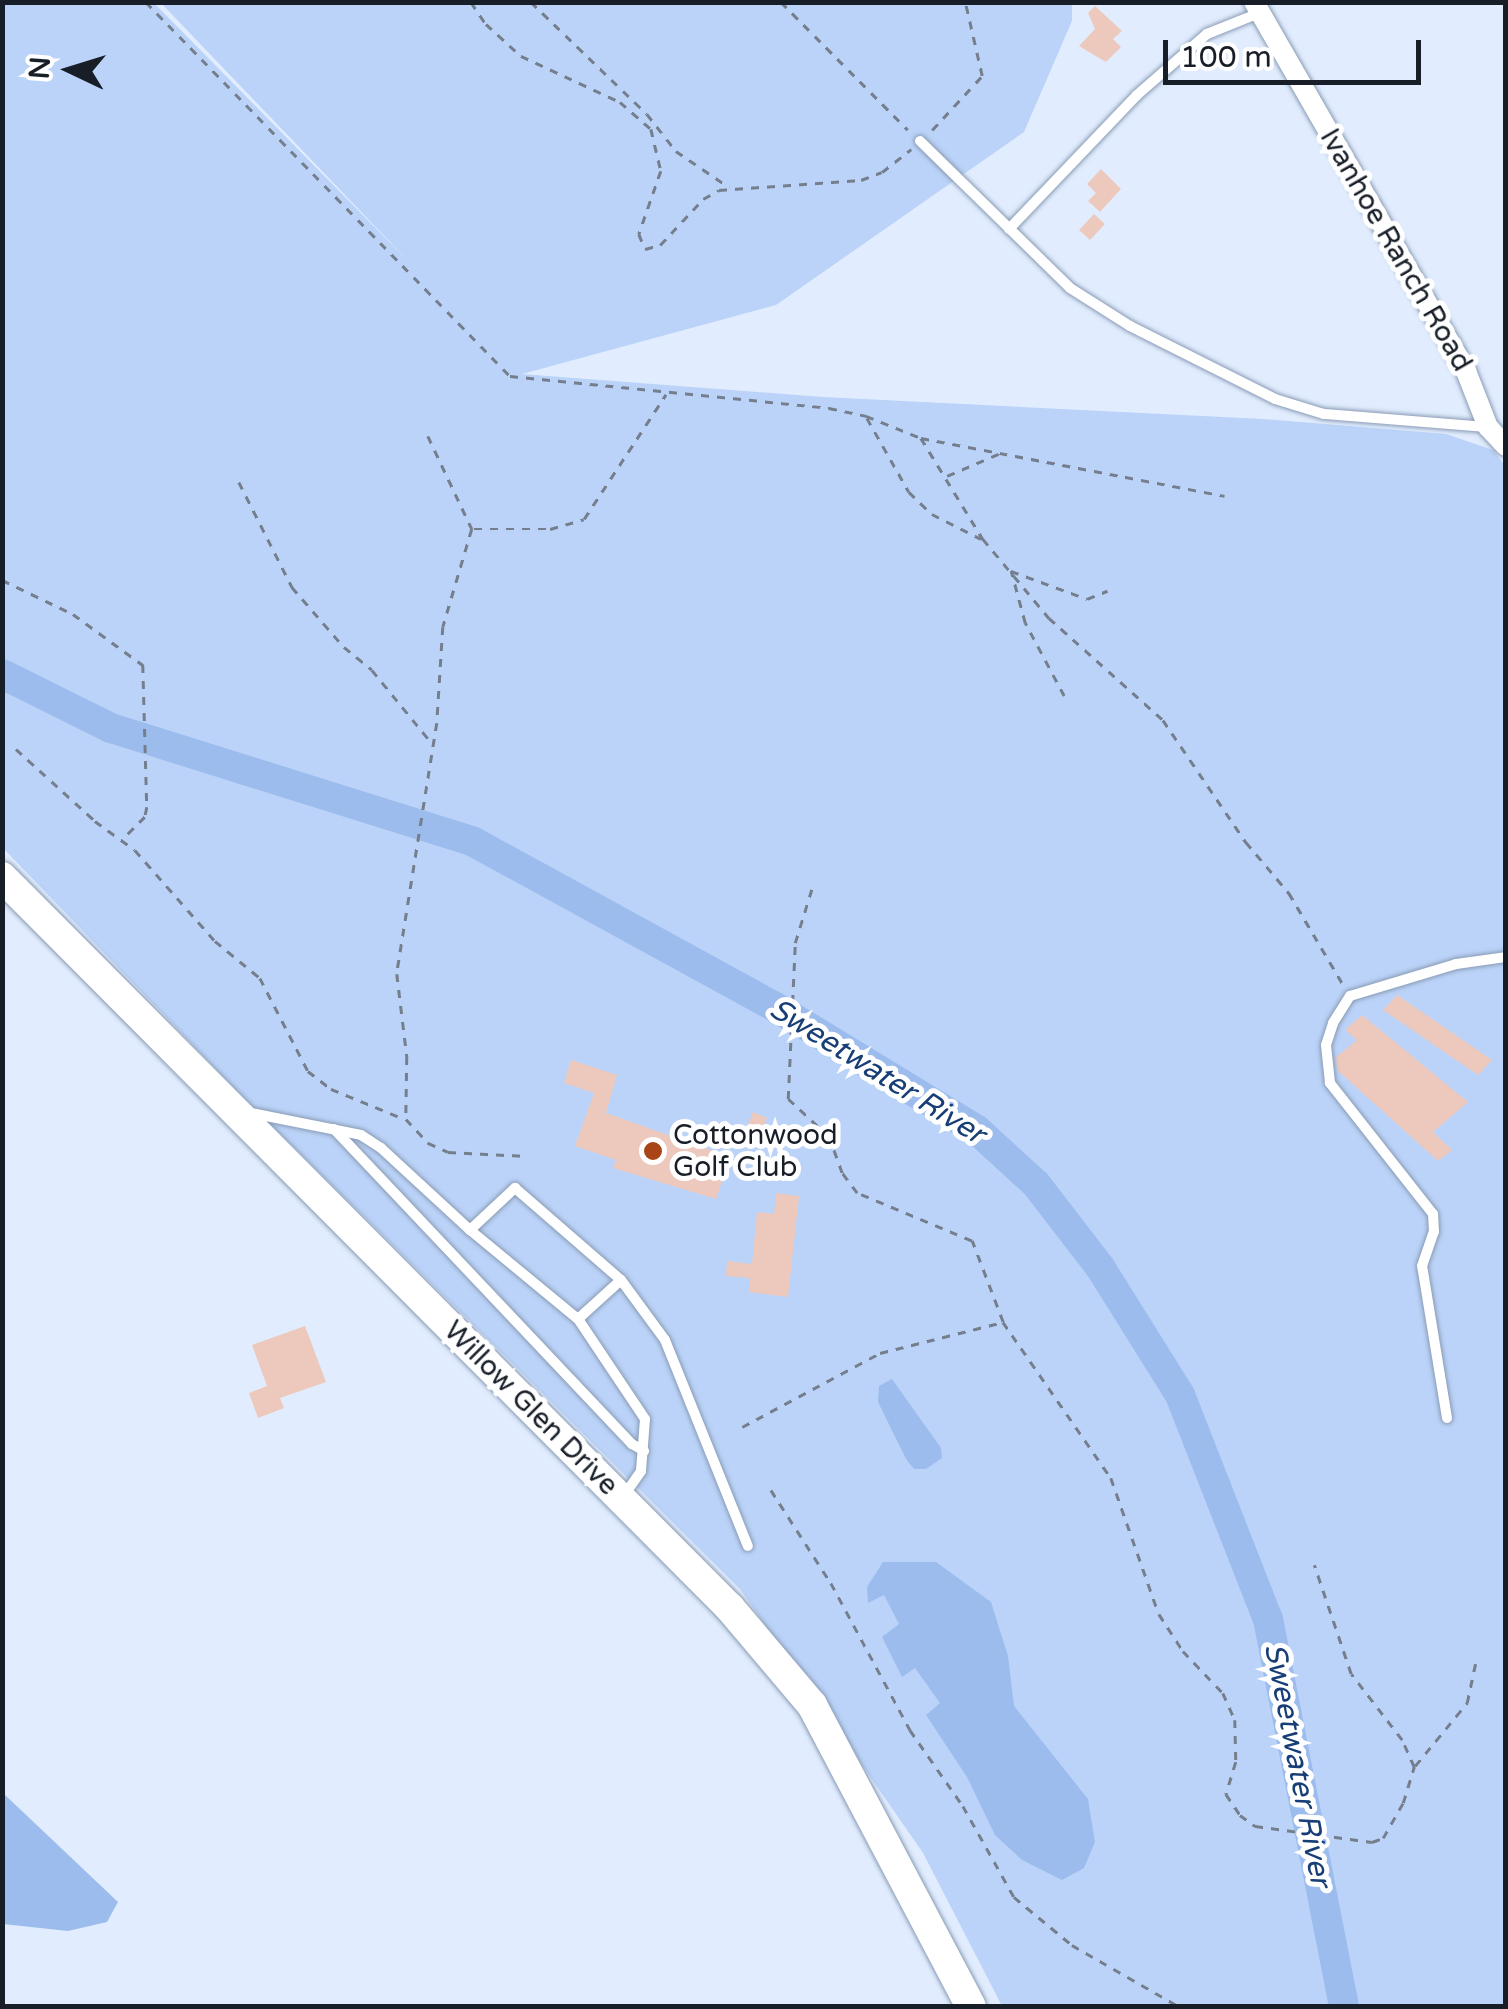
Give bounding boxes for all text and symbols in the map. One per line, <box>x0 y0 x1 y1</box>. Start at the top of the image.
north arrow <box>20 20 120 120</box>
scale bar <box>1168 20 1426 82</box>
text: 100 m <box>1180 39 1272 76</box>
text: N <box>22 56 58 80</box>
street label: Ivanhoe Ranch Road <box>1313 123 1479 377</box>
water label: Sweetwater River <box>763 991 991 1153</box>
place label: Cottonwood Golf Club <box>673 1118 838 1184</box>
marker: Cottonwood Golf Club <box>642 1140 664 1162</box>
street label: Willow Glen Drive <box>437 1314 625 1502</box>
water label: Sweetwater River <box>1256 1640 1338 1890</box>

